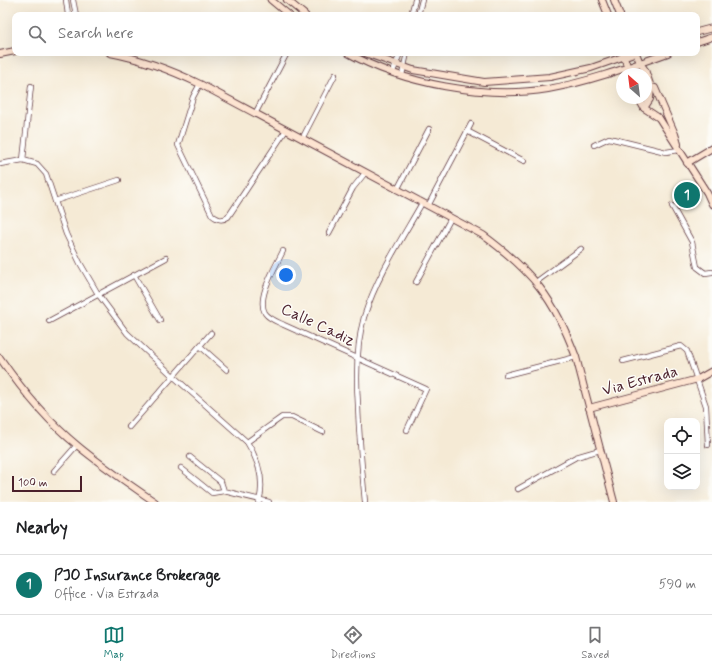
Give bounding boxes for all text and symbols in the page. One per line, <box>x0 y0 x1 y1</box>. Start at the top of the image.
search box <box>12 12 700 56</box>
icon: search <box>26 23 48 45</box>
text: Search here <box>58 24 134 44</box>
north arrow <box>616 68 652 104</box>
pin: 1 <box>674 180 700 210</box>
your location <box>276 265 296 285</box>
street label: Calle Cadiz <box>278 299 358 351</box>
street label: Via Estrada <box>600 361 680 401</box>
map controls <box>664 418 700 490</box>
button: locate <box>664 418 700 454</box>
button: layers <box>664 454 700 490</box>
scale bar <box>12 474 82 493</box>
text: 100 m <box>18 476 48 490</box>
text: Nearby <box>16 517 68 539</box>
text: PJO Insurance Brokerage <box>54 566 221 586</box>
text: 1 <box>26 576 32 593</box>
text: 590 m <box>659 576 696 593</box>
text: Office · Via Estrada <box>54 586 159 603</box>
tab: Map <box>103 624 125 662</box>
tab: Directions <box>330 624 376 662</box>
tab: Saved <box>581 624 609 662</box>

